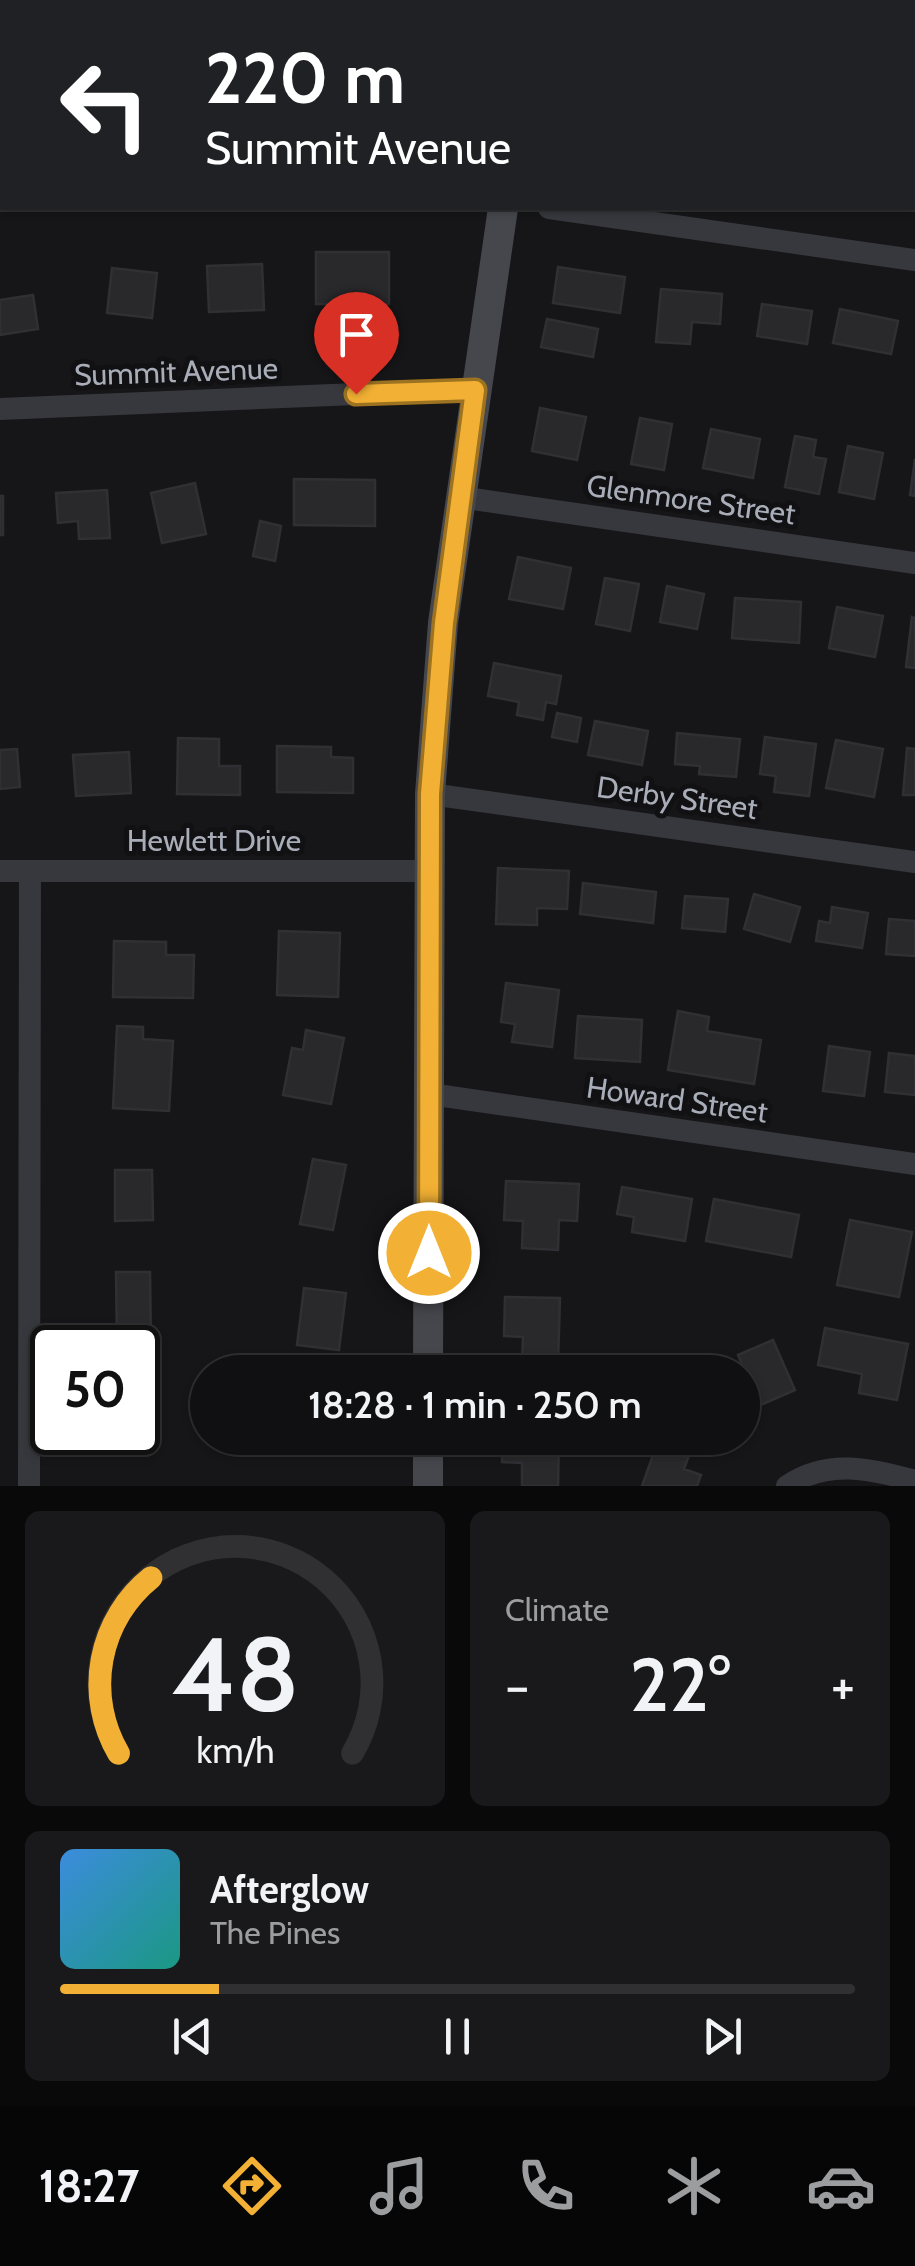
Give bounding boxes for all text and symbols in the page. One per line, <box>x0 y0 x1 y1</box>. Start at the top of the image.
text: 220 m <box>205 35 405 121</box>
icon: left <box>40 40 170 170</box>
text: Summit Avenue <box>205 121 511 175</box>
pin <box>314 292 399 395</box>
icon: arrive <box>329 307 384 362</box>
street label: Summit Avenue <box>73 349 279 394</box>
street label: Glenmore Street <box>584 467 798 532</box>
street label: Derby Street <box>594 768 760 827</box>
street label: Hewlett Drive <box>127 822 301 859</box>
street label: Howard Street <box>584 1068 770 1131</box>
position arrow <box>377 1201 481 1305</box>
speed limit sign: 50 <box>30 1325 160 1455</box>
text: 18:28 · 1 min · 250 m <box>308 1381 642 1428</box>
text: Climate <box>505 1590 609 1629</box>
text: 48 <box>171 1611 299 1737</box>
text: 22° <box>630 1639 730 1730</box>
text: − <box>505 1652 529 1719</box>
text: + <box>831 1652 855 1719</box>
text: km/h <box>196 1729 274 1772</box>
text: Afterglow <box>210 1866 369 1913</box>
text: The Pines <box>210 1913 340 1952</box>
icon: previous <box>165 2009 220 2064</box>
icon: pause <box>430 2009 485 2064</box>
icon: next <box>695 2009 750 2064</box>
icon: directions <box>217 2151 287 2221</box>
icon: music <box>364 2151 434 2221</box>
icon: phone <box>511 2151 581 2221</box>
icon: climate <box>659 2151 729 2221</box>
icon: car <box>806 2151 876 2221</box>
text: 18:27 <box>39 2159 139 2213</box>

